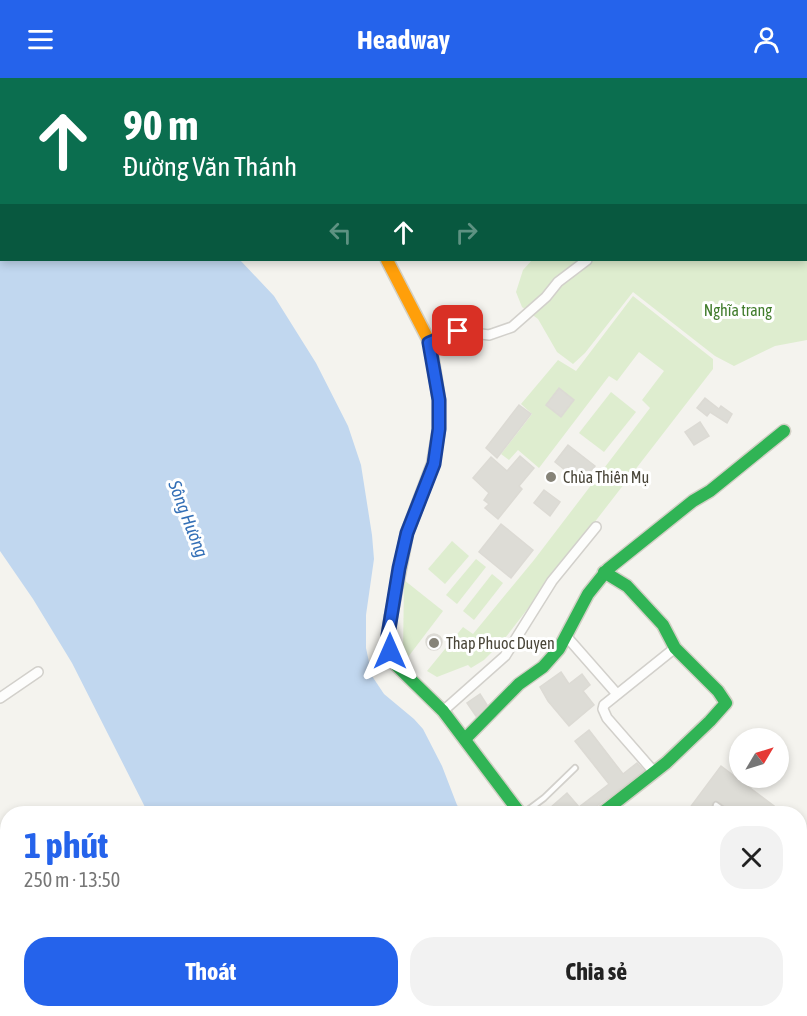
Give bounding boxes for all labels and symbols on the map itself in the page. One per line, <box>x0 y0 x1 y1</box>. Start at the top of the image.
park label: Nghĩa trang <box>704 301 772 320</box>
pin <box>432 305 483 356</box>
place label: Chùa Thiên Mụ <box>563 468 649 486</box>
marker: Chùa Thiên Mụ <box>544 470 558 484</box>
water label: Sông Hương <box>164 477 213 560</box>
position arrow <box>358 619 422 683</box>
place label: Thap Phuoc Duyen <box>446 634 555 653</box>
marker: Thap Phuoc Duyen <box>427 636 441 650</box>
north arrow <box>729 728 789 788</box>

